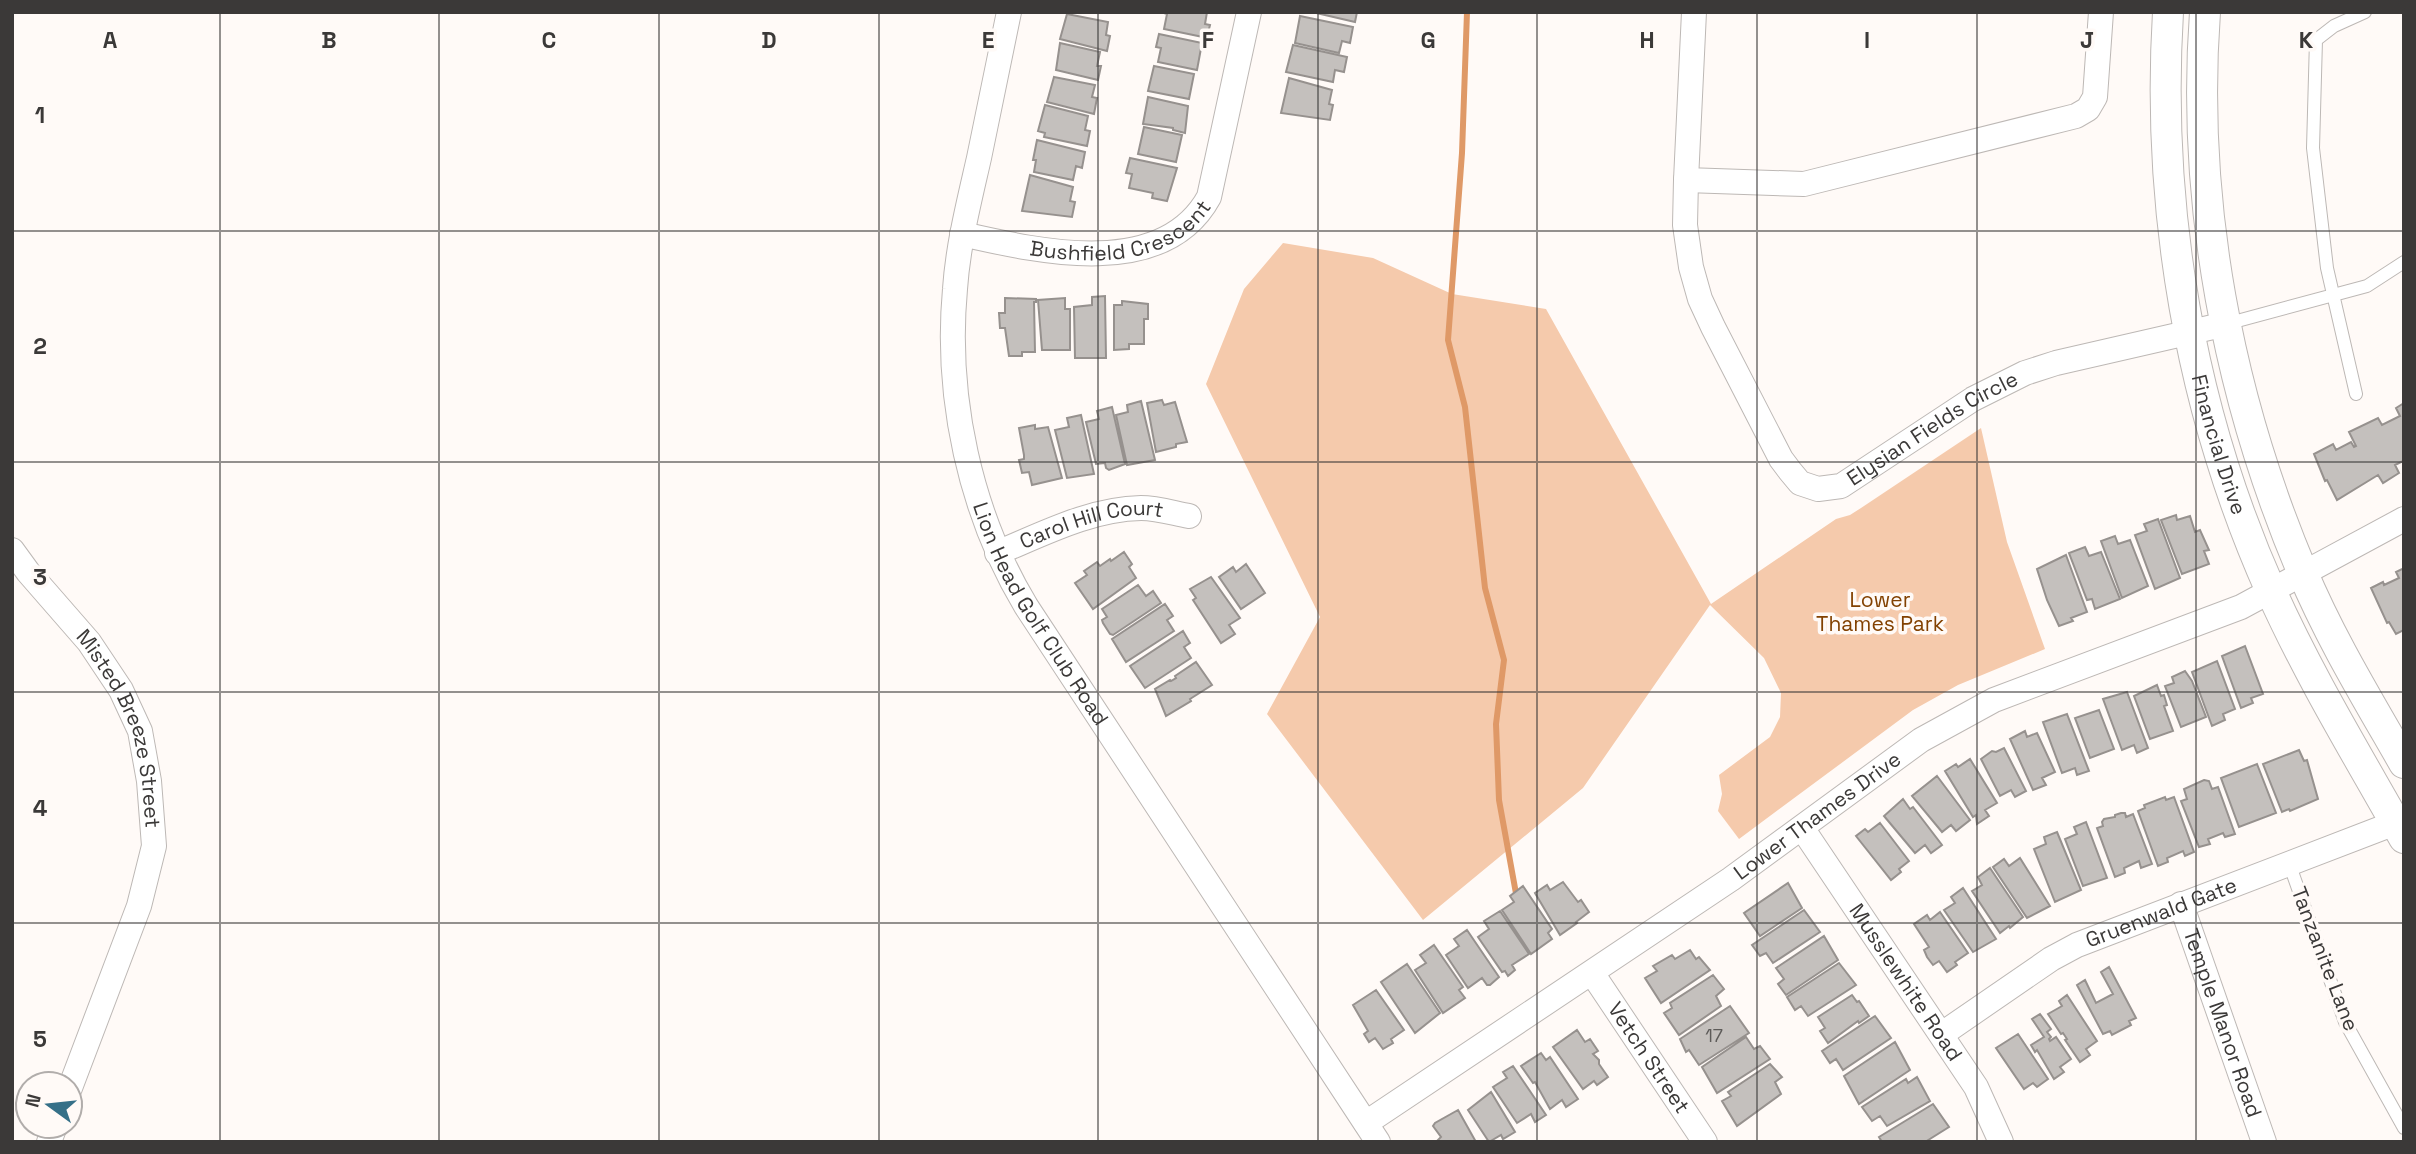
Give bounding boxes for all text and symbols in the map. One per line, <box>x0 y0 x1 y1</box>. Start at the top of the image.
text: A <box>103 25 118 55</box>
text: B <box>321 25 337 55</box>
text: C <box>542 25 556 55</box>
text: D <box>761 25 777 55</box>
text: E <box>982 25 994 55</box>
text: F <box>1202 25 1214 55</box>
text: G <box>1420 25 1436 55</box>
text: H <box>1639 25 1655 55</box>
text: I <box>1864 25 1870 55</box>
text: J <box>2080 25 2094 55</box>
text: K <box>2299 25 2314 55</box>
text: 1 <box>35 100 45 130</box>
street label: Bushfield Crescent <box>1028 195 1217 266</box>
text: 2 <box>33 331 47 361</box>
street label: Elysian Fields Circle <box>1841 365 2022 491</box>
street label: Financial Drive <box>2186 372 2253 518</box>
street label: Carol Hill Court <box>1015 494 1165 555</box>
street label: Lion Head Golf Club Road <box>967 499 1115 730</box>
text: 3 <box>33 562 47 592</box>
park label: Lower Thames Park <box>1816 586 1944 637</box>
street label: Misted Breeze Street <box>71 623 167 829</box>
street label: Lower Thames Drive <box>1728 745 1906 886</box>
text: 4 <box>33 793 48 823</box>
street label: Gruenwald Gate <box>2082 871 2240 953</box>
street label: Tanzanite Lane <box>2286 883 2365 1035</box>
street label: Musslewhite Road <box>1844 898 1969 1066</box>
street label: Temple Manor Road <box>2178 925 2268 1121</box>
street label: Vetch Street <box>1602 997 1696 1118</box>
text: 5 <box>33 1024 47 1054</box>
house number: 17 <box>1705 1024 1723 1047</box>
north arrow <box>14 1070 84 1140</box>
text: N <box>19 1091 47 1110</box>

